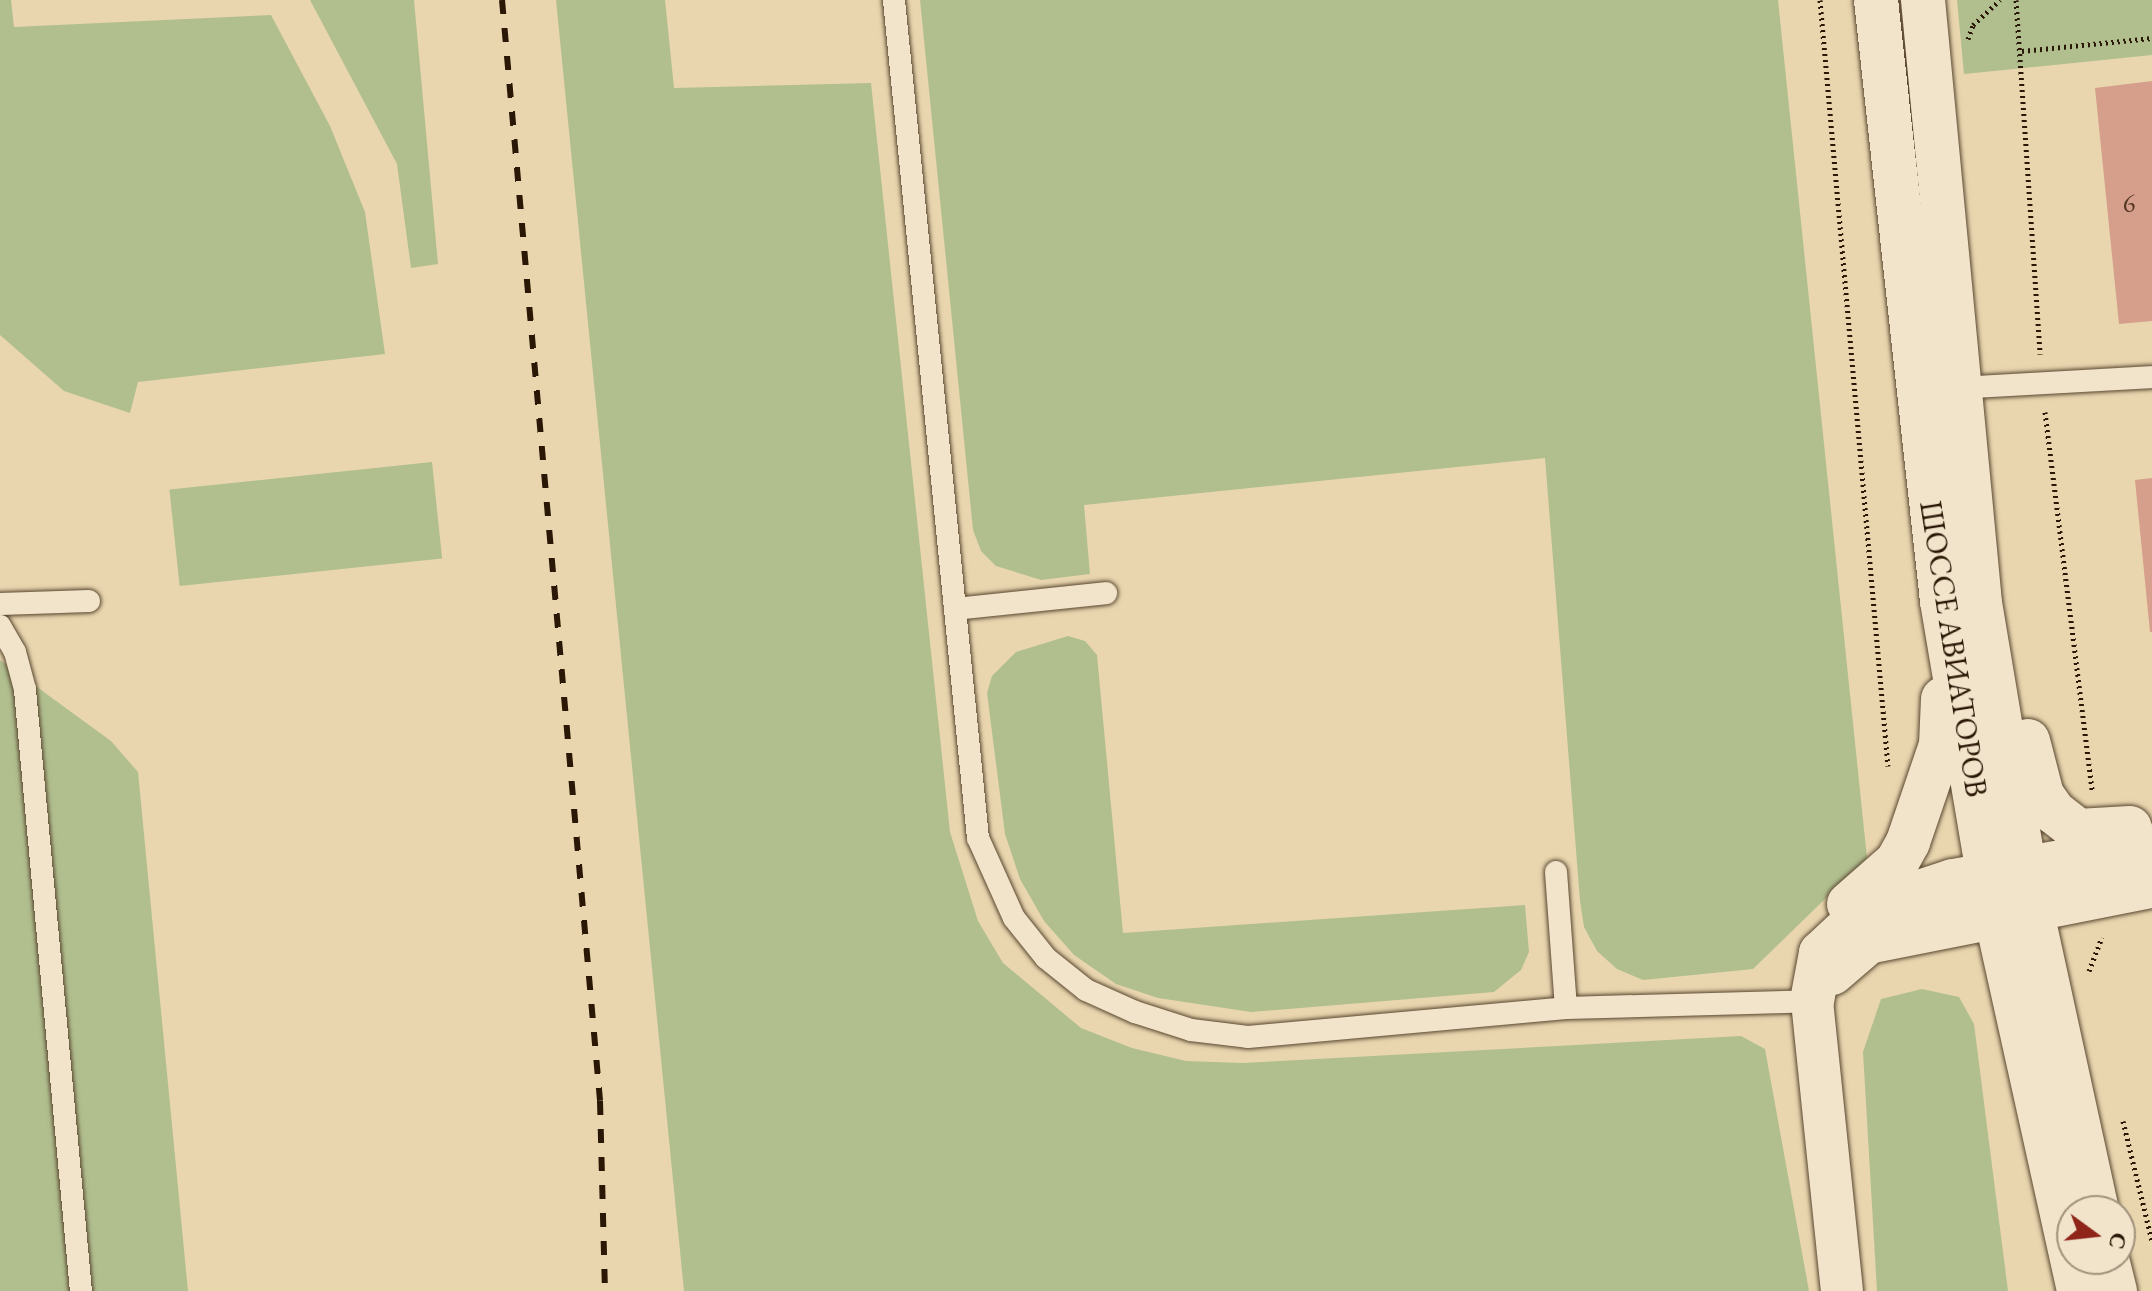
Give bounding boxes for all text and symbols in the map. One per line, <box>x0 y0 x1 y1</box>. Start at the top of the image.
house number: 6 <box>2123 188 2135 220</box>
street label: ШОССЕ АВИАТОРОВ <box>1912 498 1994 800</box>
north arrow <box>2056 1195 2136 1275</box>
text: С <box>2102 1230 2134 1252</box>

